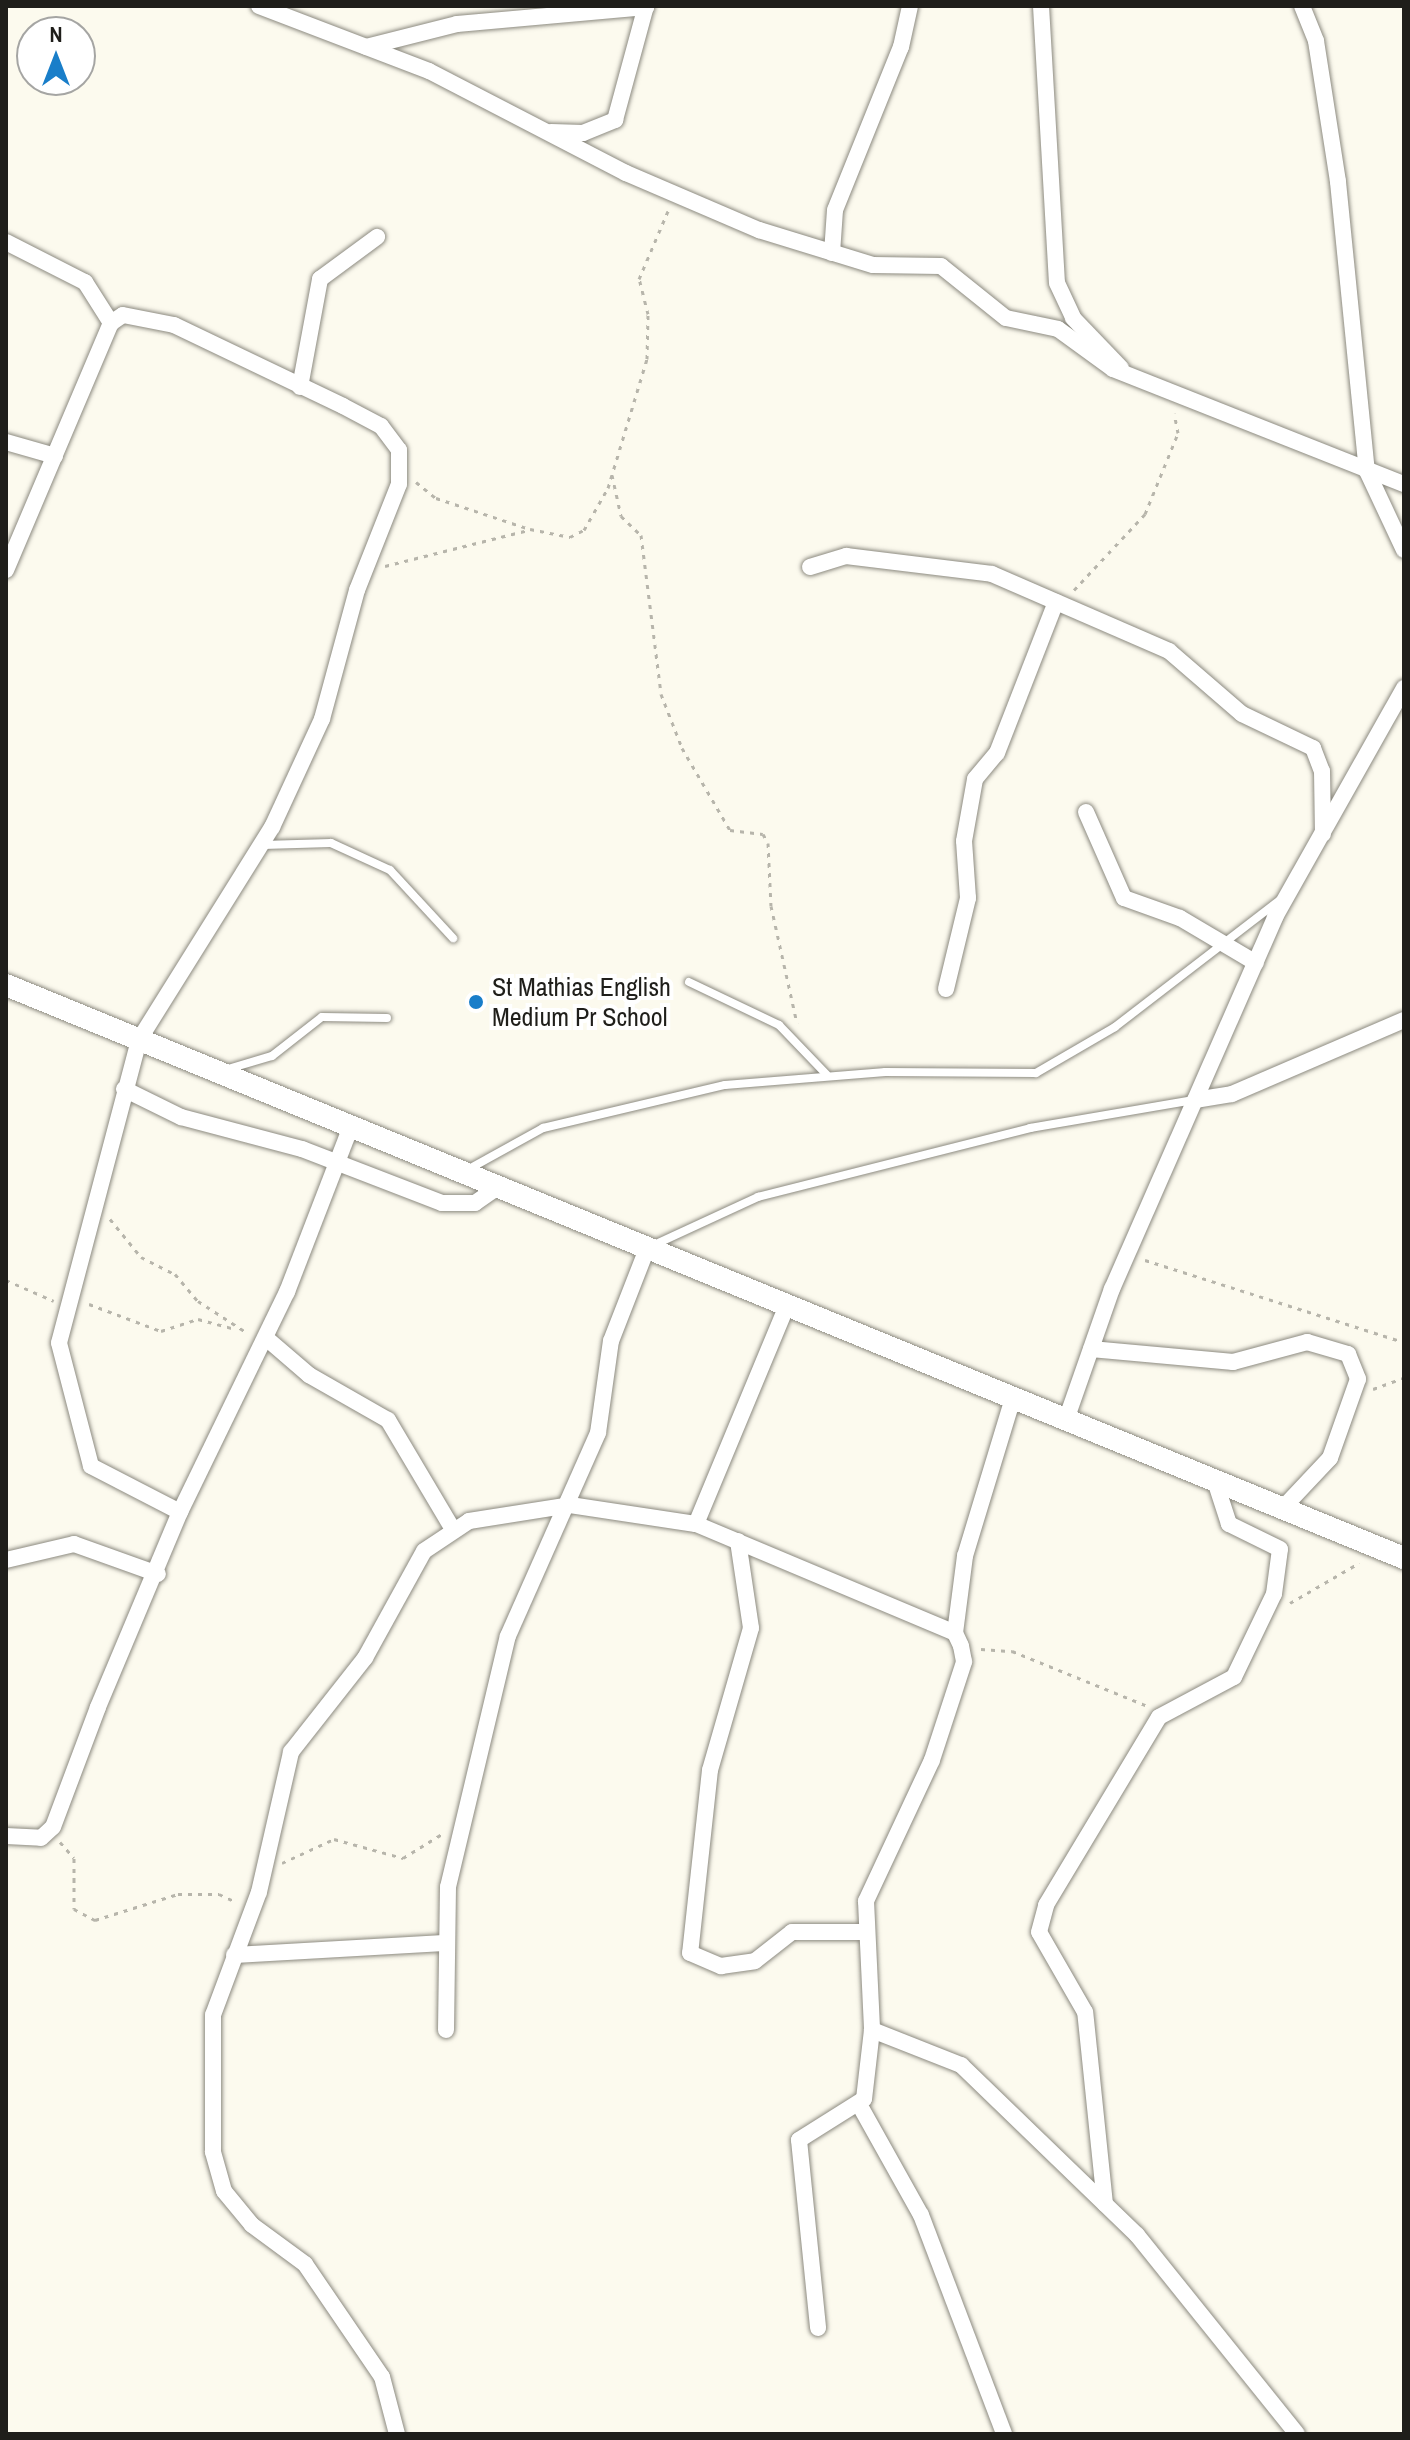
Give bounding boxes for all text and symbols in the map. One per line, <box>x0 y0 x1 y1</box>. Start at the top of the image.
north arrow <box>16 16 96 96</box>
text: N <box>49 19 63 49</box>
place label: St Mathias English Medium Pr School <box>492 971 671 1032</box>
marker: St Mathias English Medium Pr School <box>467 993 485 1011</box>

